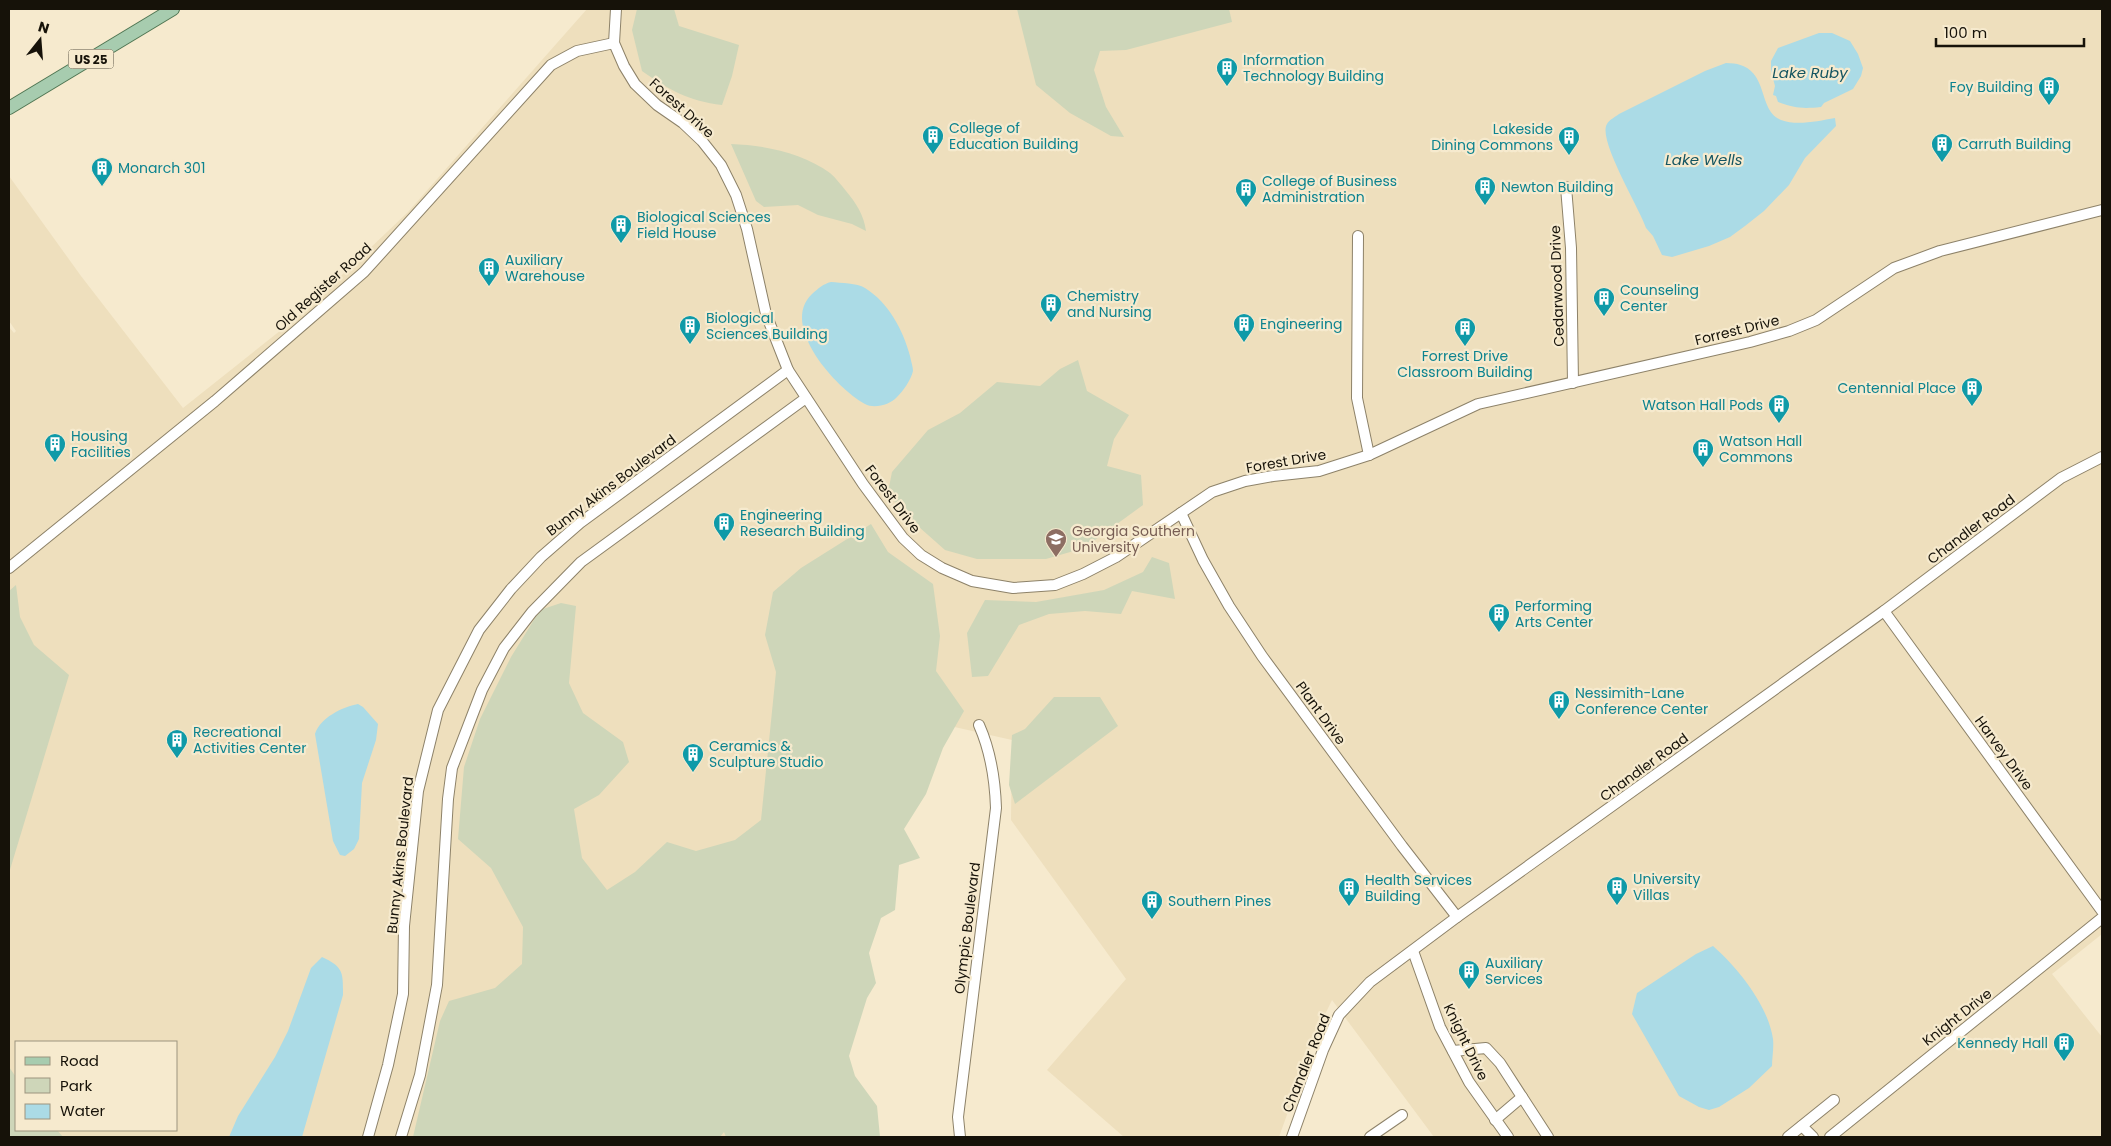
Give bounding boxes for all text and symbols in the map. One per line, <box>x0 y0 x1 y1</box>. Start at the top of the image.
north arrow <box>15 15 65 65</box>
scale bar <box>1936 15 2084 47</box>
text: N <box>36 16 52 39</box>
text: 100 m <box>1944 22 1987 43</box>
road number: US 25 <box>68 50 114 68</box>
place label: Information Technology Building <box>1243 50 1384 86</box>
building icon: Information Technology Building <box>1215 56 1239 87</box>
water label: Lake Ruby <box>1772 62 1848 83</box>
street label: Forest Drive <box>645 73 719 143</box>
building icon: Foy Building <box>2037 75 2061 106</box>
place label: Foy Building <box>1950 77 2033 97</box>
place label: College of Education Building <box>949 118 1079 154</box>
place label: Lakeside Dining Commons <box>1431 119 1553 155</box>
building icon: College of Education Building <box>921 124 945 155</box>
building icon: Lakeside Dining Commons <box>1557 125 1581 156</box>
building icon: Carruth Building <box>1930 132 1954 163</box>
place label: Carruth Building <box>1958 134 2071 154</box>
water label: Lake Wells <box>1665 149 1743 170</box>
building icon: Monarch 301 <box>90 156 114 187</box>
place label: Monarch 301 <box>118 158 205 178</box>
place label: College of Business Administration <box>1262 171 1397 207</box>
building icon: Newton Building <box>1473 175 1497 206</box>
building icon: College of Business Administration <box>1234 177 1258 208</box>
place label: Newton Building <box>1501 177 1614 197</box>
place label: Biological Sciences Field House <box>637 207 771 243</box>
building icon: Biological Sciences Field House <box>609 213 633 244</box>
street label: Cedarwood Drive <box>1545 225 1569 347</box>
street label: Old Register Road <box>270 238 376 336</box>
place label: Auxiliary Warehouse <box>505 250 585 286</box>
building icon: Auxiliary Warehouse <box>477 256 501 287</box>
place label: Counseling Center <box>1620 280 1699 316</box>
place label: Chemistry and Nursing <box>1067 286 1152 322</box>
building icon: Counseling Center <box>1592 286 1616 317</box>
building icon: Chemistry and Nursing <box>1039 292 1063 323</box>
place label: Biological Sciences Building <box>706 308 828 344</box>
street label: Forrest Drive <box>1693 310 1782 350</box>
building icon: Engineering <box>1232 312 1256 343</box>
building icon: Biological Sciences Building <box>678 314 702 345</box>
place label: Engineering <box>1260 314 1342 334</box>
building icon: Forrest Drive Classroom Building <box>1453 316 1477 347</box>
place label: Forrest Drive Classroom Building <box>1397 346 1533 382</box>
building icon: Centennial Place <box>1960 376 1984 407</box>
place label: Centennial Place <box>1838 378 1956 398</box>
building icon: Watson Hall Pods <box>1767 393 1791 424</box>
place label: Watson Hall Pods <box>1642 395 1763 415</box>
place label: Housing Facilities <box>71 426 131 462</box>
street label: Bunny Akins Boulevard <box>542 430 680 540</box>
place label: Watson Hall Commons <box>1719 431 1802 467</box>
building icon: Housing Facilities <box>43 432 67 463</box>
building icon: Watson Hall Commons <box>1691 437 1715 468</box>
street label: Forest Drive <box>1244 444 1328 478</box>
street label: Forest Drive <box>861 461 926 538</box>
street label: Chandler Road <box>1923 489 2019 569</box>
place label: Engineering Research Building <box>740 505 865 541</box>
building icon: Engineering Research Building <box>712 511 736 542</box>
place label: Georgia Southern University <box>1072 521 1195 557</box>
school or university icon: Georgia Southern University <box>1044 527 1068 558</box>
place label: Performing Arts Center <box>1515 596 1593 632</box>
building icon: Performing Arts Center <box>1487 602 1511 633</box>
street label: Plant Drive <box>1291 677 1351 749</box>
place label: Nessimith-Lane Conference Center <box>1575 683 1708 719</box>
building icon: Nessimith-Lane Conference Center <box>1547 689 1571 720</box>
street label: Harvey Drive <box>1970 712 2038 795</box>
place label: Recreational Activities Center <box>193 722 306 758</box>
building icon: Recreational Activities Center <box>165 728 189 759</box>
street label: Chandler Road <box>1596 728 1692 806</box>
place label: Ceramics & Sculpture Studio <box>709 736 823 772</box>
building icon: Ceramics & Sculpture Studio <box>681 742 705 773</box>
street label: Bunny Akins Boulevard <box>382 775 418 935</box>
street label: Olympic Boulevard <box>949 861 985 995</box>
place label: University Villas <box>1633 869 1700 905</box>
place label: Health Services Building <box>1365 870 1472 906</box>
building icon: University Villas <box>1605 875 1629 906</box>
building icon: Health Services Building <box>1337 876 1361 907</box>
building icon: Southern Pines <box>1140 889 1164 920</box>
place label: Southern Pines <box>1168 891 1271 911</box>
place label: Auxiliary Services <box>1485 953 1543 989</box>
building icon: Auxiliary Services <box>1457 959 1481 990</box>
street label: Knight Drive <box>1918 983 1996 1050</box>
street label: Knight Drive <box>1439 1000 1493 1084</box>
street label: Chandler Road <box>1277 1011 1335 1115</box>
building icon: Kennedy Hall <box>2052 1031 2076 1062</box>
place label: Kennedy Hall <box>1957 1033 2048 1053</box>
legend <box>15 1041 178 1131</box>
text: Road <box>60 1050 99 1071</box>
text: Park <box>60 1075 92 1096</box>
text: Water <box>60 1100 106 1121</box>

